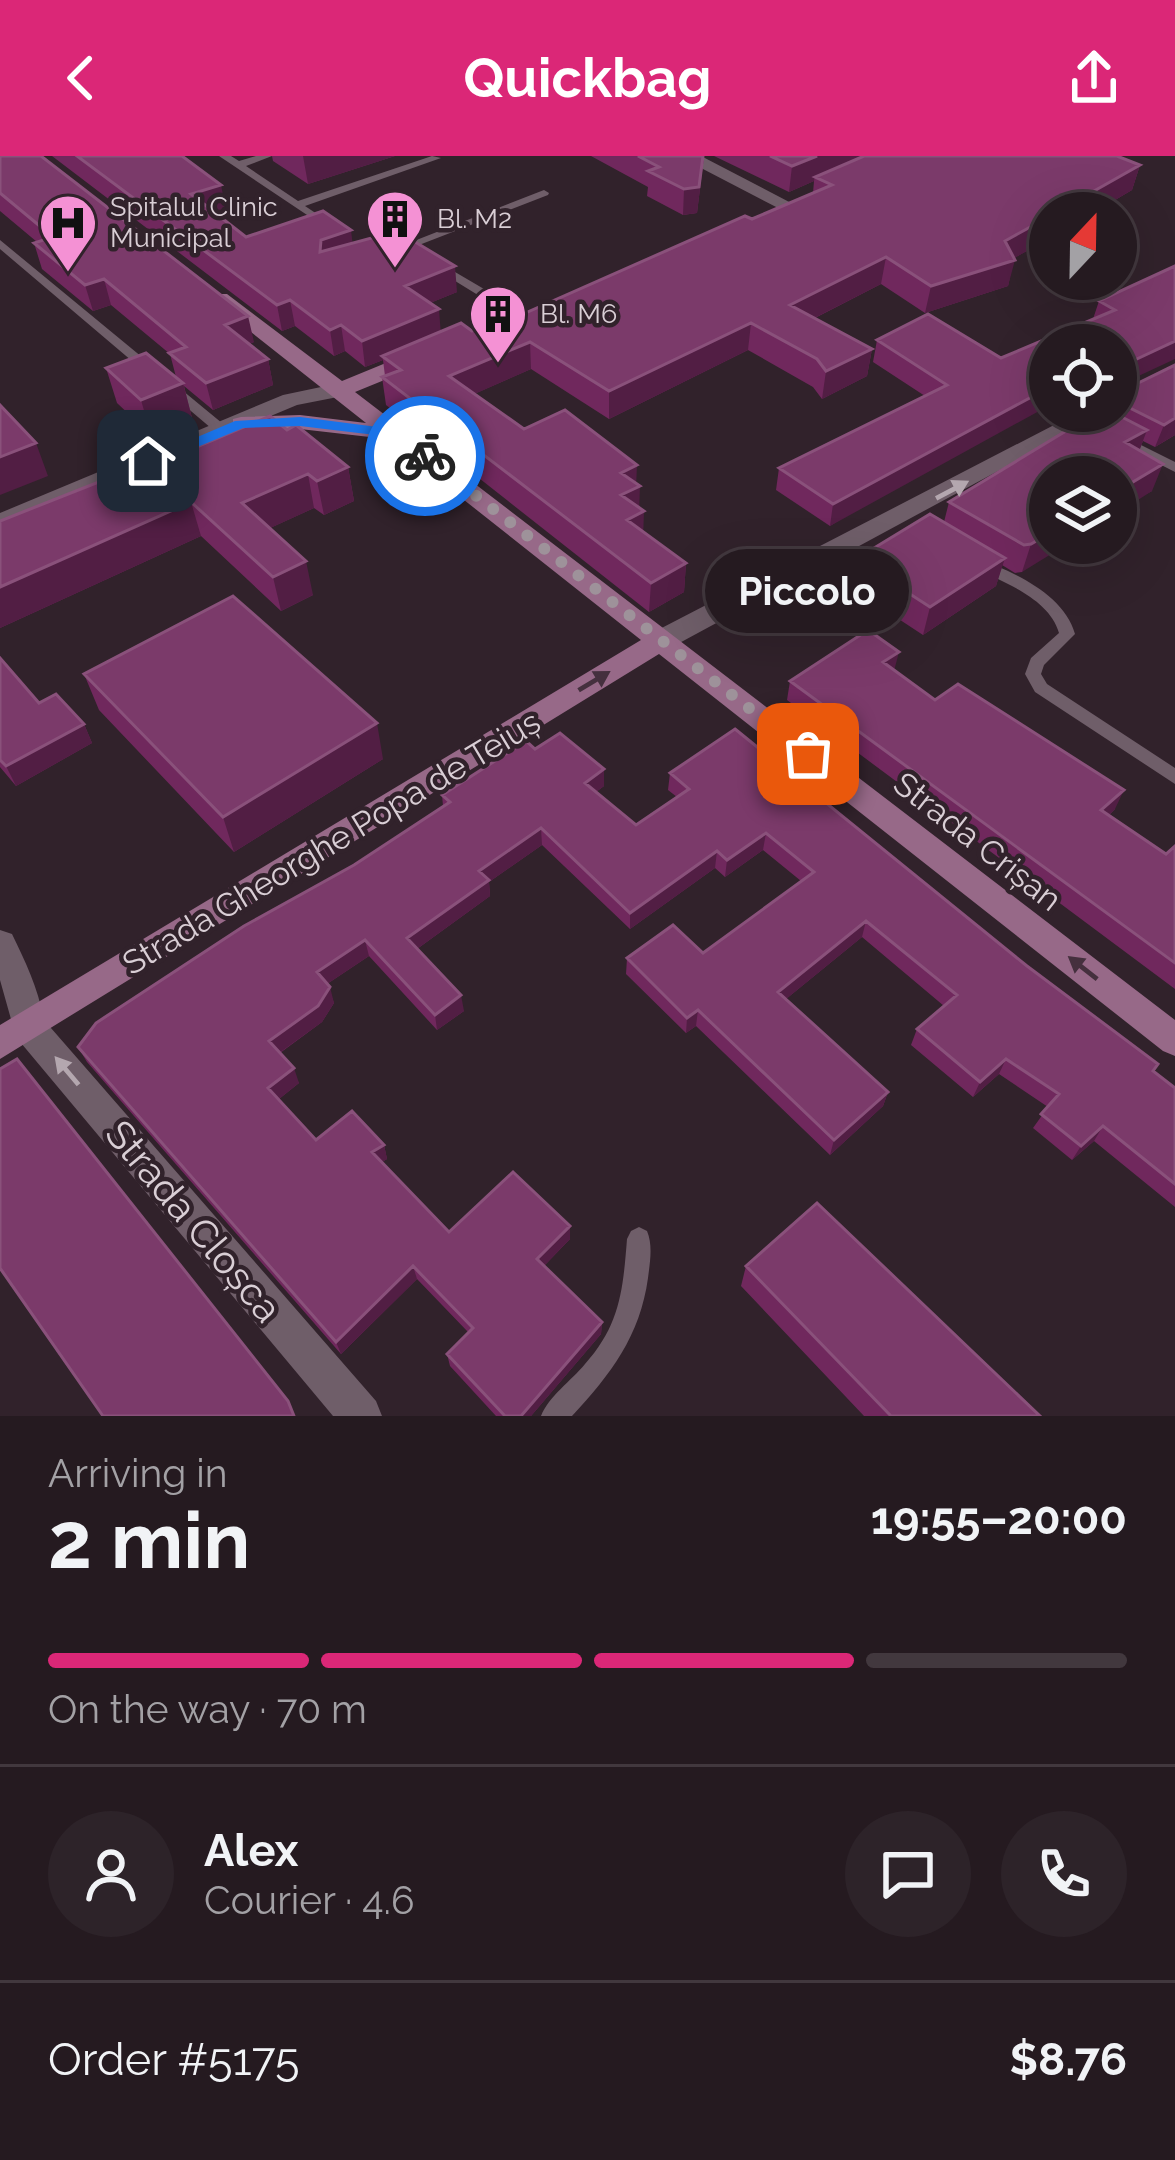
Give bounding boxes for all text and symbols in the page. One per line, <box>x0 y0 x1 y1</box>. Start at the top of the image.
icon: back <box>48 45 114 111</box>
icon: share <box>1061 45 1127 111</box>
text: Quickbag <box>464 46 711 110</box>
building icon: Bl. M2 <box>364 188 426 270</box>
place label: Spitalul Clinic Municipal <box>110 191 278 253</box>
hospital icon: Spitalul Clinic Municipal <box>37 192 99 274</box>
north arrow <box>1029 192 1137 300</box>
map controls <box>1029 192 1137 564</box>
place label: Bl. M2 <box>437 203 512 234</box>
building icon: Bl. M6 <box>467 283 529 365</box>
place label: Bl. M6 <box>540 298 617 329</box>
button: locate <box>1029 324 1137 432</box>
courier <box>365 396 485 516</box>
pin <box>97 410 199 512</box>
icon: bike <box>392 423 458 489</box>
icon: home <box>115 428 181 494</box>
button: layers <box>1029 456 1137 564</box>
one-way arrow <box>935 480 970 501</box>
callout: Piccolo <box>706 550 910 634</box>
text: Piccolo <box>738 568 876 614</box>
one-way arrow <box>577 671 611 692</box>
street label: Strada Gheorghe Popa de Teiuș <box>115 702 547 983</box>
pin <box>757 703 859 805</box>
icon: bag <box>775 721 841 787</box>
street label: Strada Crișan <box>886 764 1069 919</box>
one-way arrow <box>1067 956 1098 981</box>
one-way arrow <box>54 1056 80 1086</box>
street label: Strada Cloșca <box>96 1111 292 1331</box>
text: Arriving in <box>48 1450 228 1496</box>
text: 19:55–20:00 <box>871 1492 1127 1545</box>
text: 2 min <box>48 1495 250 1586</box>
text: On the way · 70 m <box>48 1686 367 1732</box>
button: person <box>48 1811 174 1937</box>
button: chat <box>845 1811 971 1937</box>
button: phone <box>1001 1811 1127 1937</box>
text: Alex <box>204 1824 298 1877</box>
text: Courier · 4.6 <box>204 1877 414 1923</box>
text: Order #5175 <box>48 2033 299 2086</box>
text: $8.76 <box>1009 2033 1127 2086</box>

